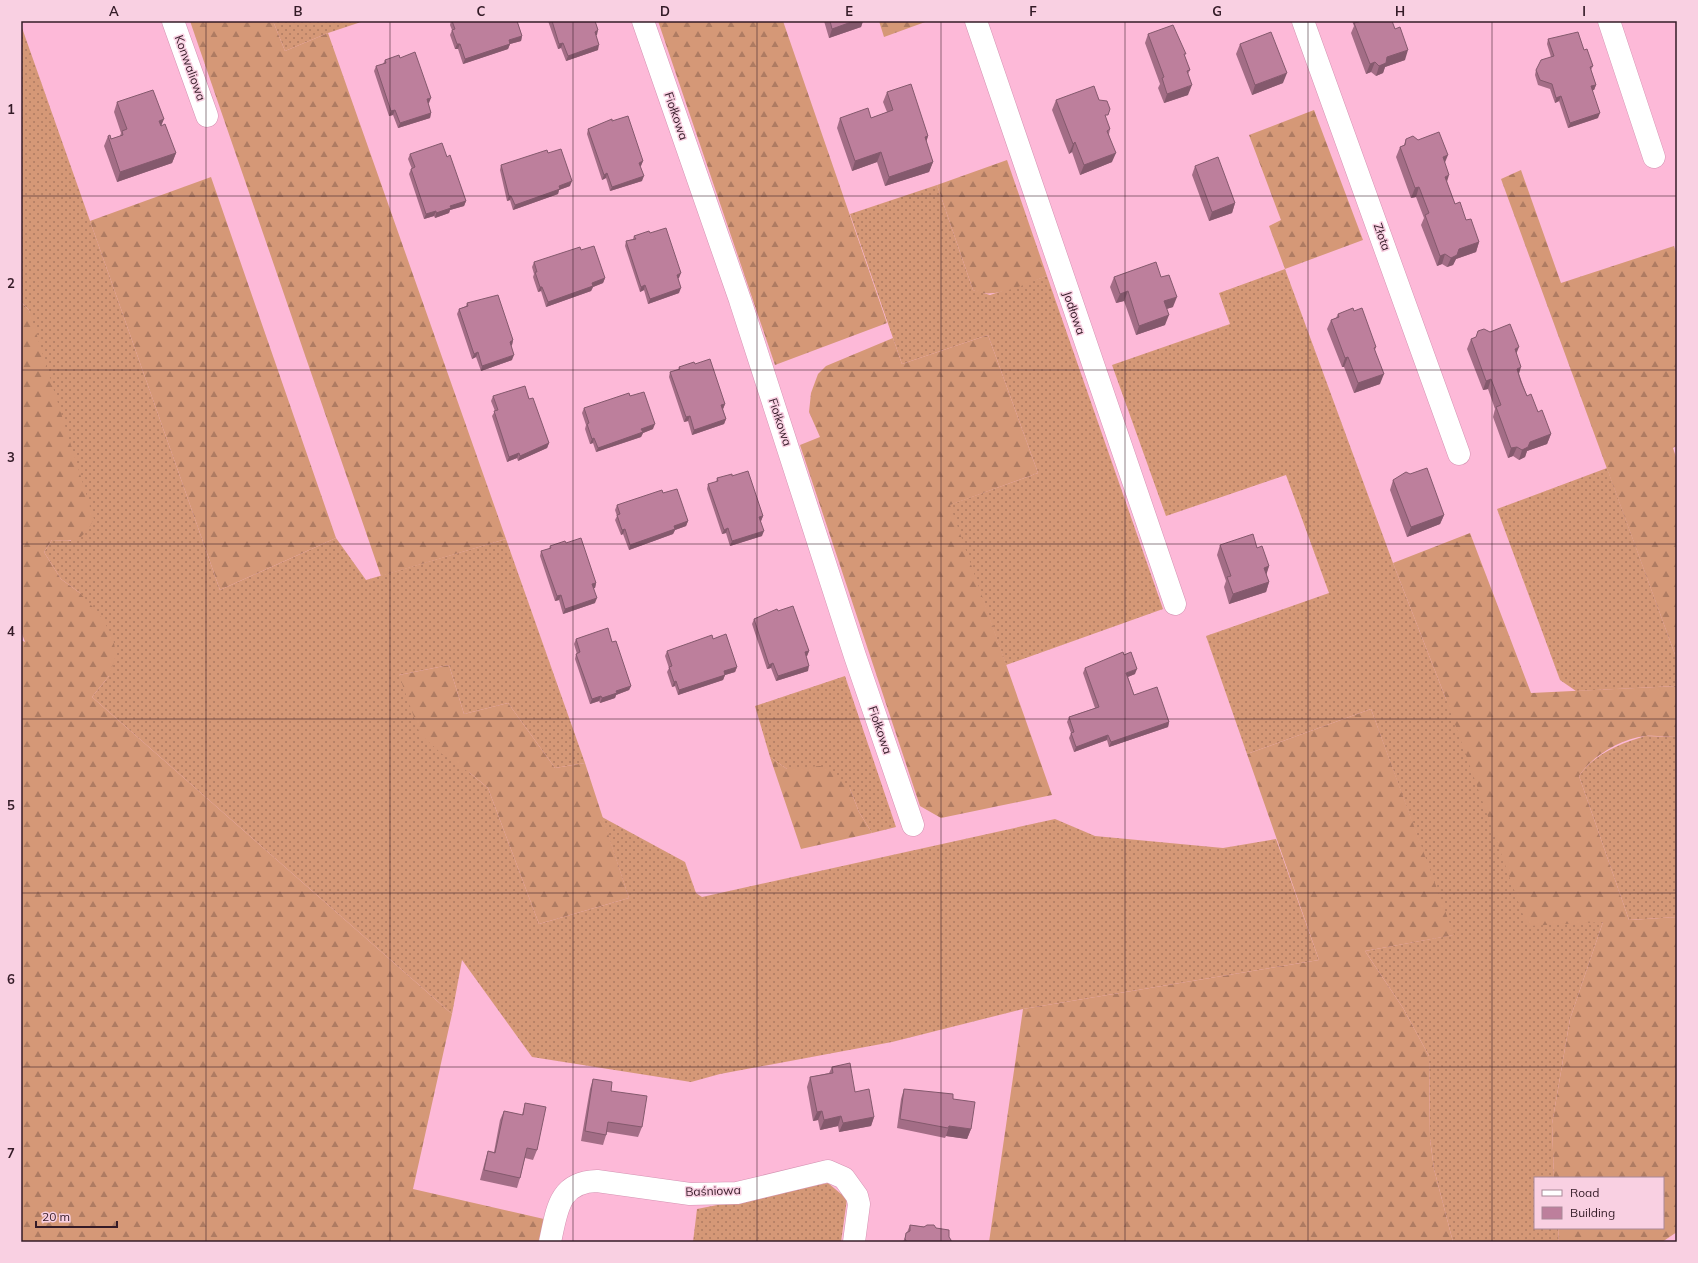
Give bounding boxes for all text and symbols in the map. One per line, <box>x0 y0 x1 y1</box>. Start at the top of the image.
text: A <box>109 3 119 19</box>
text: B <box>294 3 303 19</box>
text: C <box>477 3 486 19</box>
text: D <box>660 3 670 19</box>
text: E <box>845 3 853 19</box>
text: F <box>1029 3 1037 19</box>
text: G <box>1212 3 1222 19</box>
text: H <box>1395 3 1405 19</box>
text: I <box>1582 3 1586 19</box>
street label: Konwaliowa <box>172 33 209 103</box>
street label: Fiołkowa <box>661 90 692 142</box>
text: 1 <box>7 101 15 117</box>
street label: Złota <box>1371 221 1394 253</box>
text: 2 <box>7 275 15 291</box>
street label: Jodłowa <box>1060 289 1089 337</box>
street label: Fiołkowa <box>766 396 795 448</box>
text: 3 <box>7 449 15 465</box>
text: 4 <box>7 623 15 639</box>
street label: Fiołkowa <box>865 704 896 756</box>
text: 5 <box>7 797 15 813</box>
text: 6 <box>7 971 15 987</box>
text: 7 <box>7 1145 15 1161</box>
legend <box>1534 1177 1664 1229</box>
street label: Baśniowa <box>685 1182 741 1199</box>
text: Road <box>1570 1185 1599 1200</box>
scale bar <box>36 1203 117 1229</box>
text: Building <box>1570 1205 1615 1220</box>
text: 20 m <box>42 1209 70 1224</box>

